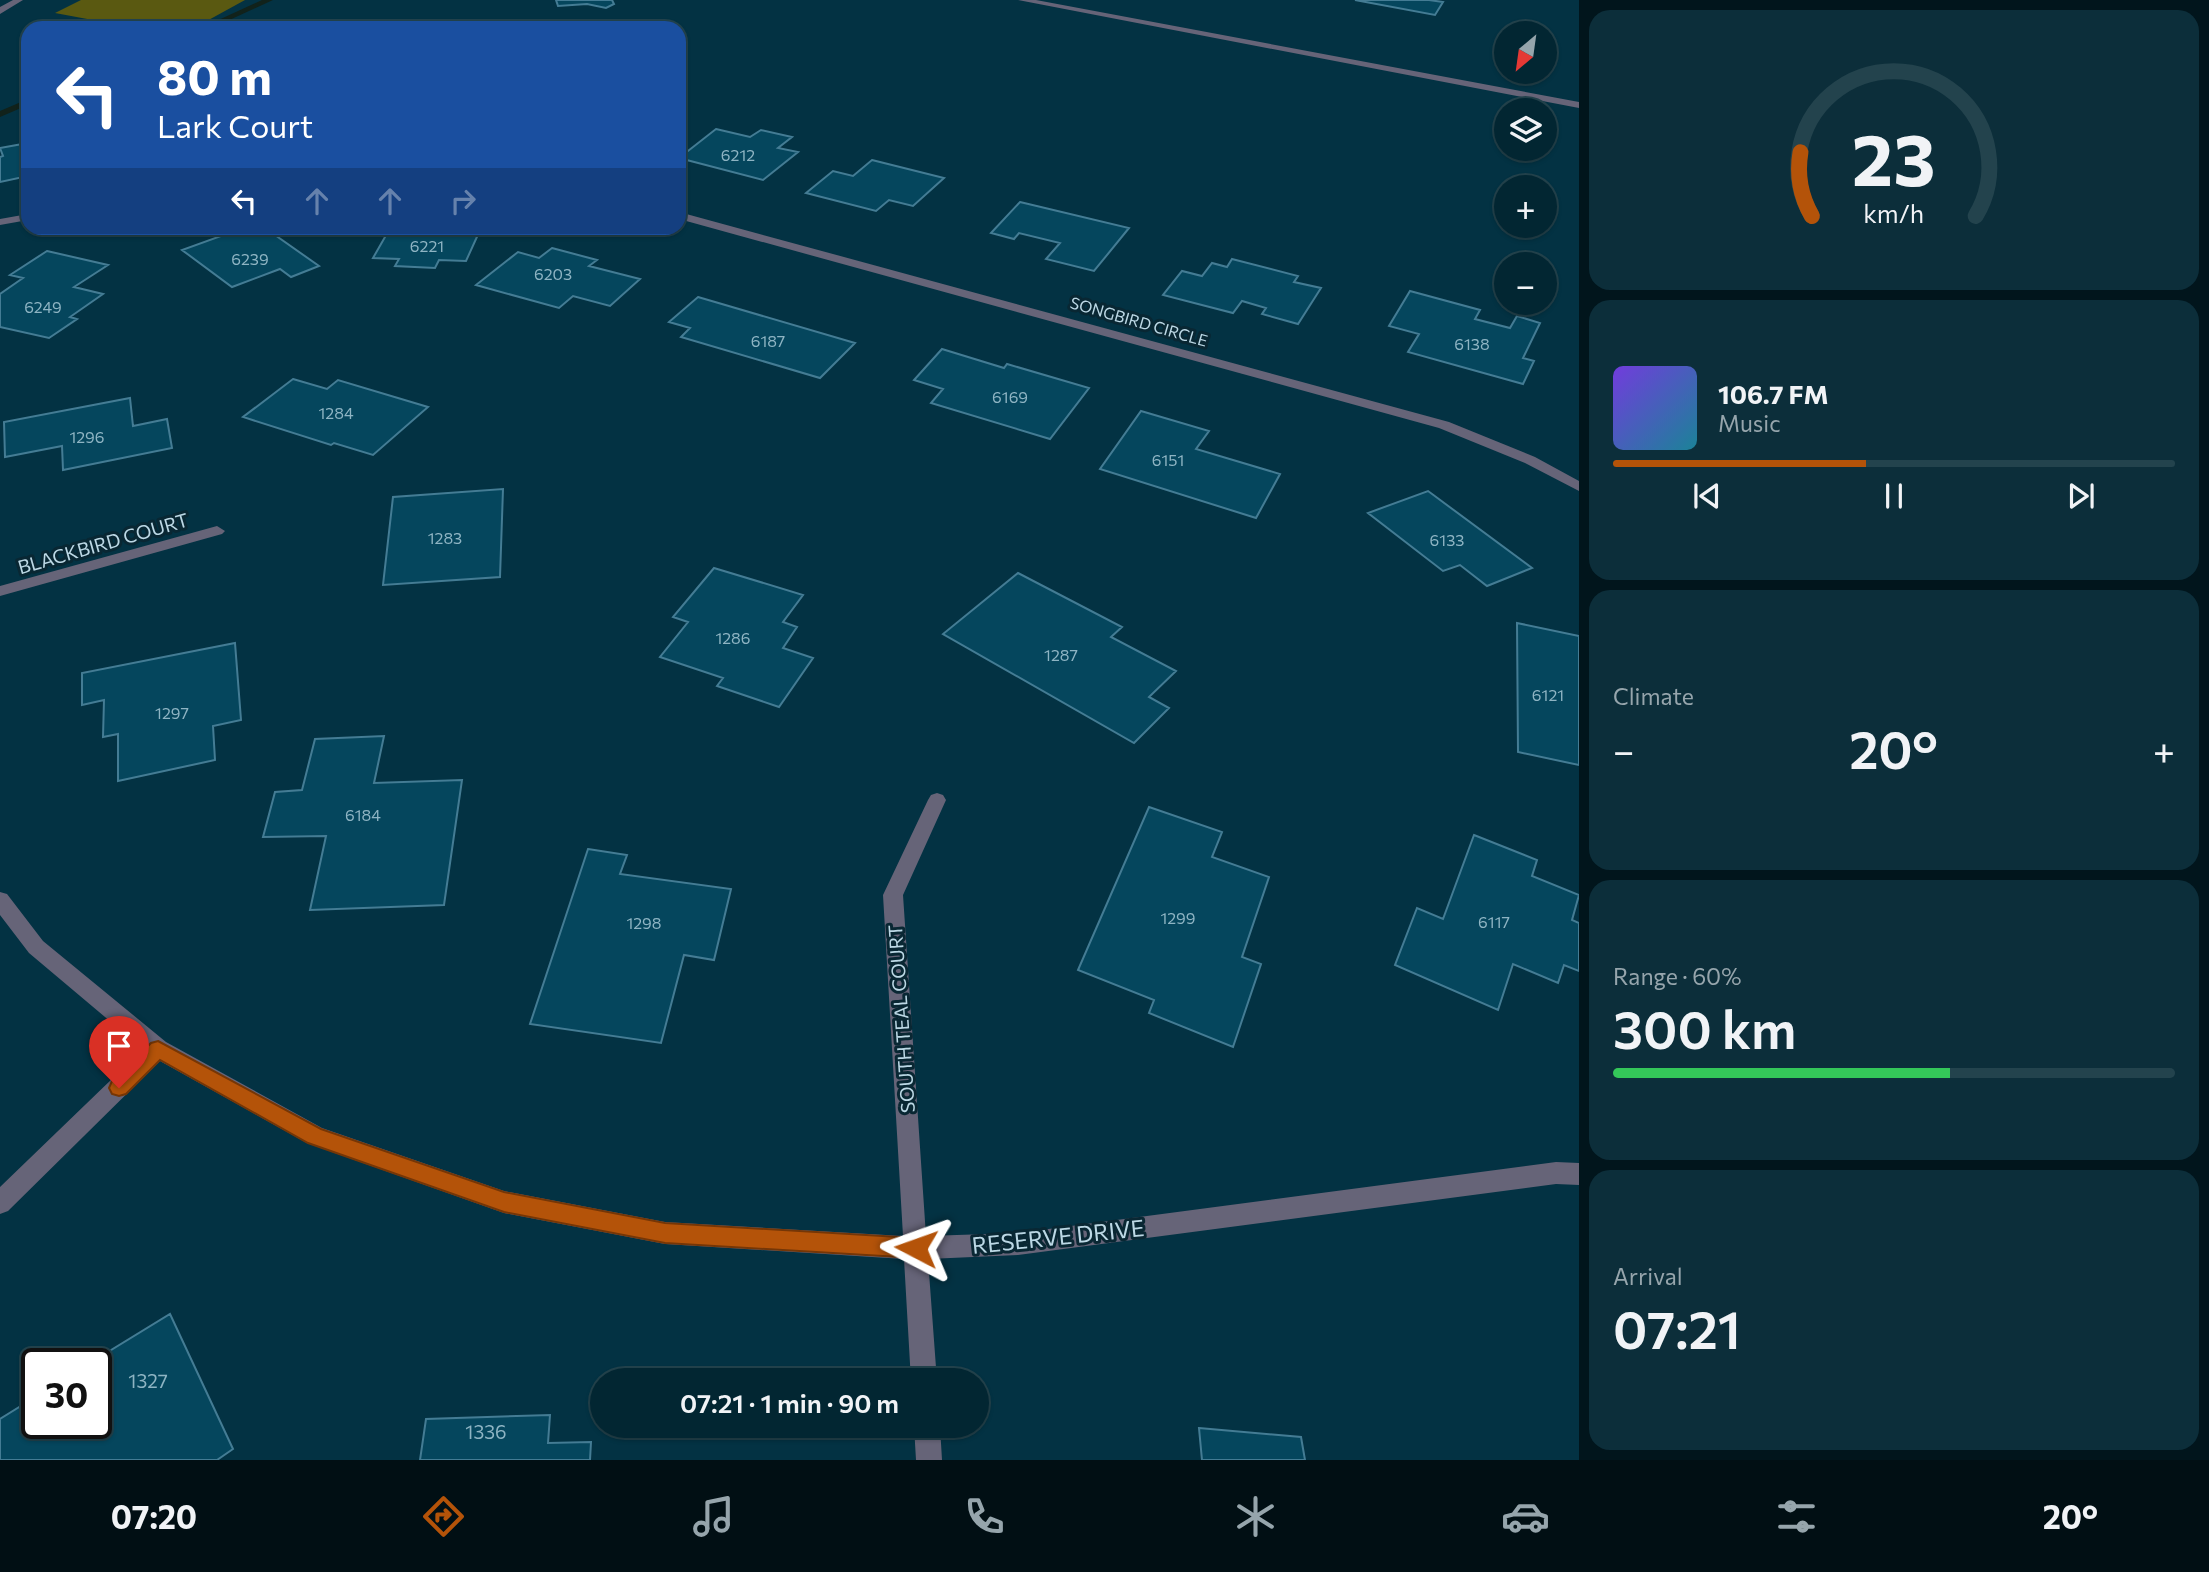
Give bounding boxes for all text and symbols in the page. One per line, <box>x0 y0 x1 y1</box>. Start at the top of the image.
north arrow <box>1494 21 1558 84</box>
map controls <box>1494 21 1557 315</box>
text: 80 m <box>157 45 272 105</box>
icon: left <box>42 49 133 140</box>
button: layers <box>1494 98 1557 161</box>
text: Lark Court <box>157 105 313 145</box>
text: 23 <box>1852 112 1936 201</box>
house number: 6212 <box>721 145 755 164</box>
button: + <box>1494 175 1557 238</box>
icon: left <box>225 182 263 220</box>
icon: ahead <box>298 182 336 220</box>
icon: ahead <box>371 182 409 220</box>
icon: right <box>444 182 482 220</box>
text: km/h <box>1864 198 1924 228</box>
house number: 6221 <box>410 236 444 255</box>
house number: 6239 <box>231 249 269 268</box>
button: − <box>1494 252 1557 315</box>
house number: 6203 <box>534 264 572 283</box>
street label: SONGBIRD CIRCLE <box>1068 292 1210 350</box>
house number: 6249 <box>24 297 62 316</box>
house number: 6187 <box>751 331 785 350</box>
house number: 6138 <box>1454 334 1490 353</box>
text: 106.7 FM <box>1718 378 1829 409</box>
house number: 6169 <box>992 387 1028 406</box>
house number: 1284 <box>319 403 354 422</box>
text: Music <box>1718 409 1781 437</box>
house number: 1296 <box>69 427 105 446</box>
house number: 6151 <box>1152 450 1184 469</box>
icon: previous <box>1688 477 1726 515</box>
icon: pause <box>1875 477 1913 515</box>
icon: next <box>2062 477 2100 515</box>
street label: BLACKBIRD COURT <box>15 508 191 578</box>
house number: 1283 <box>428 528 462 547</box>
house number: 6133 <box>1430 530 1464 549</box>
house number: 1286 <box>715 628 751 647</box>
house number: 1287 <box>1044 645 1078 664</box>
text: Climate <box>1613 682 1694 710</box>
house number: 6121 <box>1532 685 1564 704</box>
house number: 1297 <box>155 703 189 722</box>
text: 20° <box>1849 716 1938 780</box>
text: − <box>1613 726 1635 773</box>
text: + <box>2153 726 2175 773</box>
house number: 6184 <box>345 805 381 824</box>
house number: 1299 <box>1160 908 1196 927</box>
house number: 6117 <box>1478 912 1510 931</box>
house number: 1298 <box>626 913 662 932</box>
street label: SOUTH TEAL COURT <box>883 924 919 1114</box>
text: Range · 60% <box>1613 962 1741 990</box>
text: 300 km <box>1613 996 1796 1060</box>
pin <box>89 1016 149 1088</box>
icon: arrive <box>100 1027 138 1065</box>
position arrow <box>879 1211 953 1285</box>
street label: RESERVE DRIVE <box>970 1213 1146 1259</box>
text: Arrival <box>1613 1262 1683 1290</box>
text: 07:21 <box>1613 1296 1741 1360</box>
speed limit sign: 30 <box>21 1348 112 1439</box>
house number: 1327 <box>128 1369 168 1392</box>
text: 07:21 · 1 min · 90 m <box>680 1387 899 1418</box>
house number: 1336 <box>465 1420 507 1443</box>
icon: directions <box>419 1492 468 1541</box>
icon: music <box>689 1492 738 1541</box>
icon: phone <box>960 1492 1009 1541</box>
icon: climate <box>1231 1492 1280 1541</box>
icon: car <box>1501 1492 1550 1541</box>
icon: filters <box>1772 1492 1821 1541</box>
text: 07:20 <box>111 1496 197 1536</box>
text: 20° <box>2043 1496 2098 1536</box>

